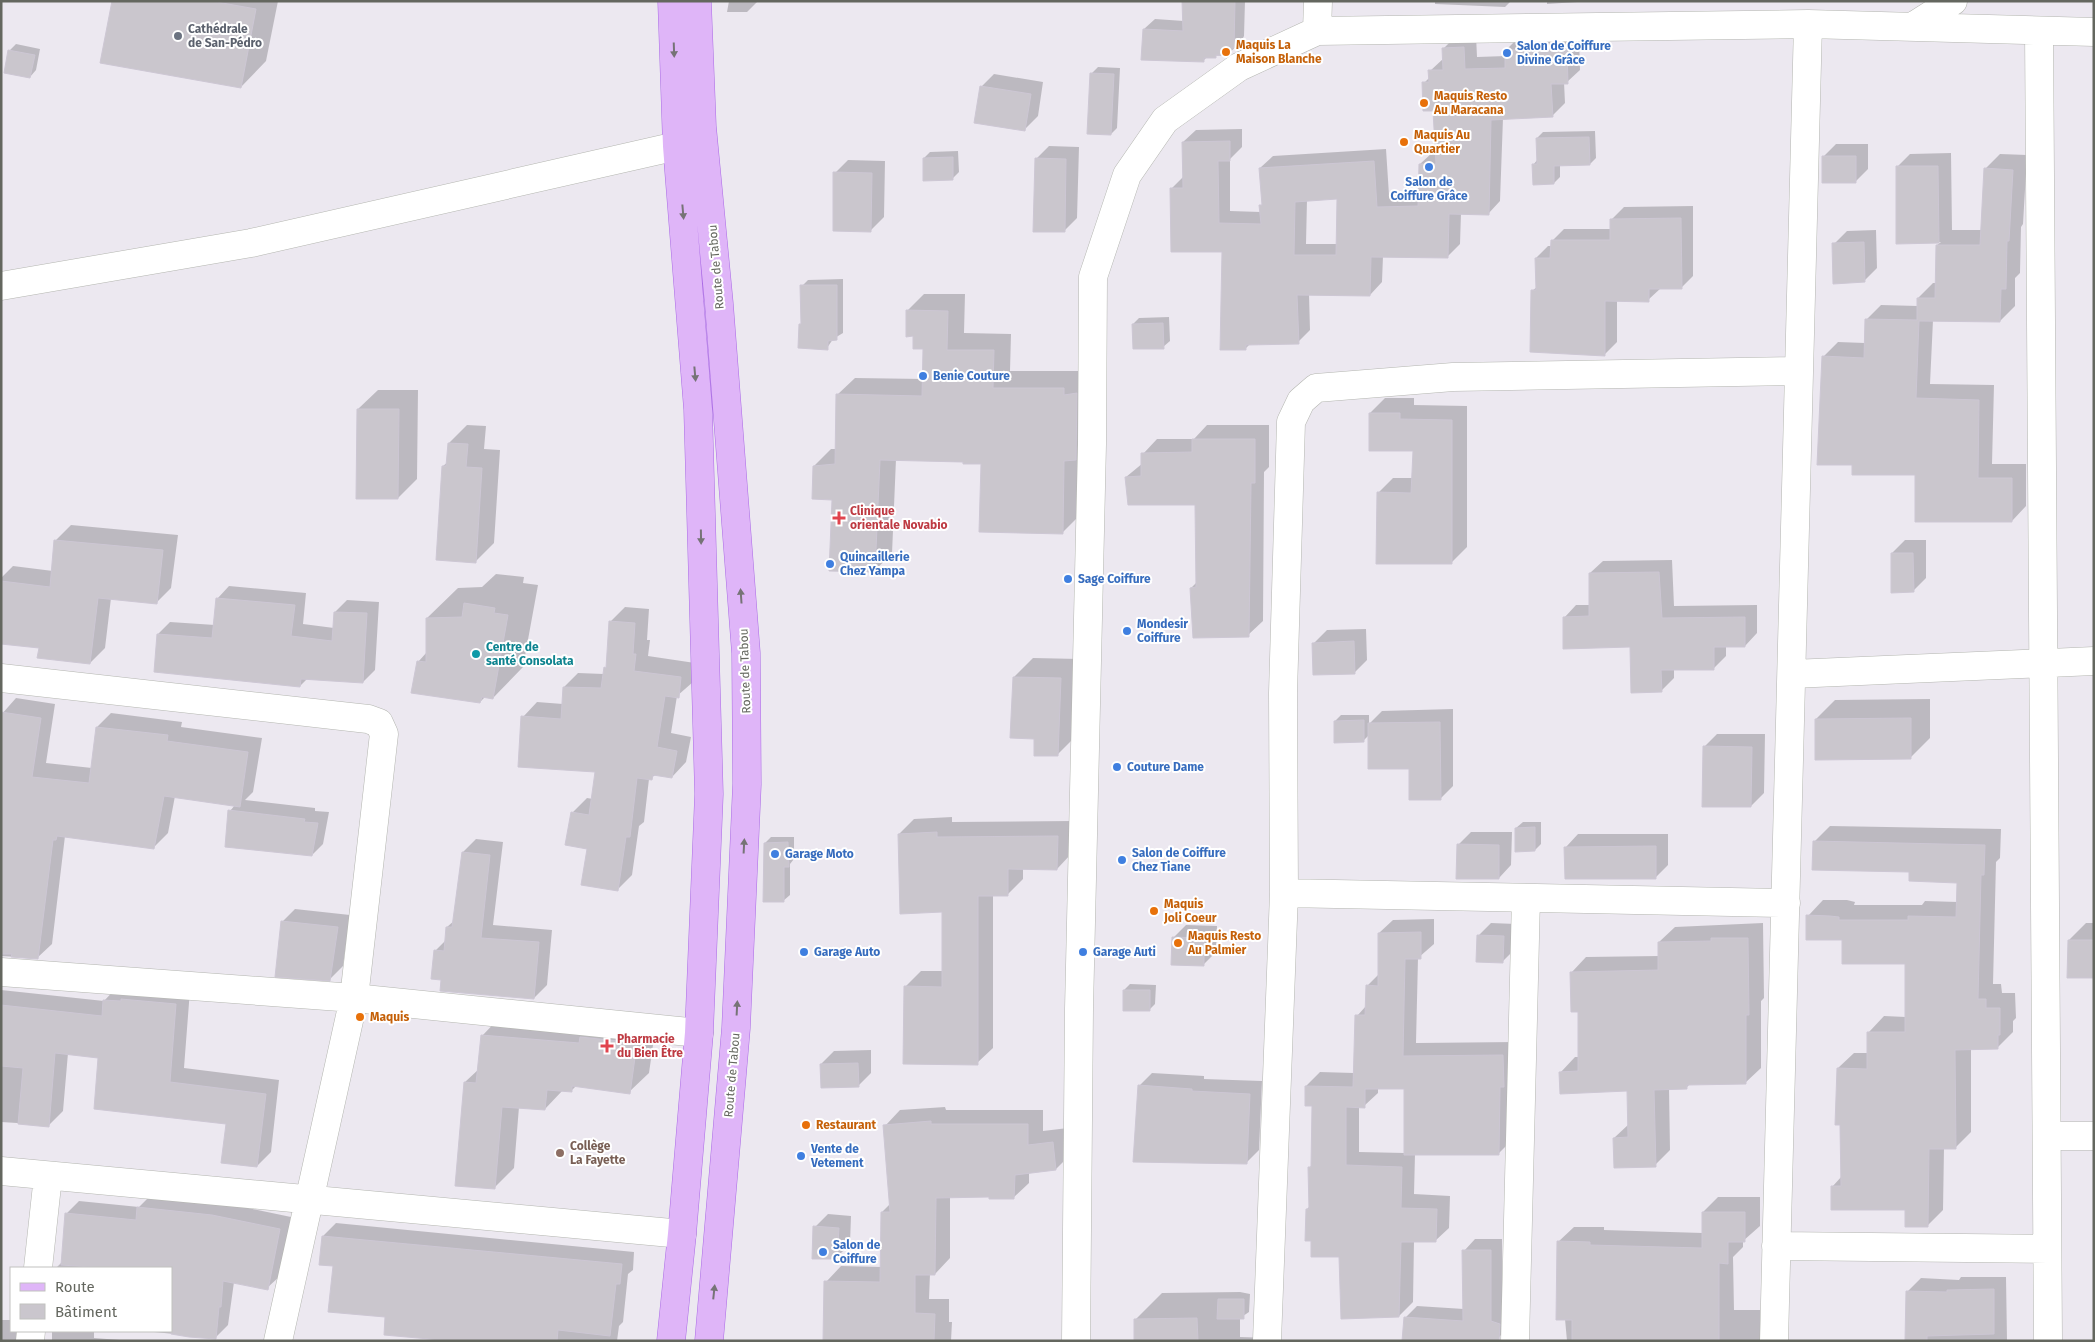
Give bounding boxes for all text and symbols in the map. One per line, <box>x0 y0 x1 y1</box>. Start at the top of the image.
place label: Cathédrale de San-Pédro <box>188 22 262 50</box>
marker: Cathédrale de San-Pédro <box>172 30 184 42</box>
place label: Maquis La Maison Blanche <box>1236 38 1322 66</box>
place label: Salon de Coiffure Divine Grâce <box>1517 39 1611 67</box>
one-way arrow <box>670 42 678 58</box>
marker: Maquis La Maison Blanche <box>1220 46 1232 58</box>
marker: Salon de Coiffure Divine Grâce <box>1501 47 1513 59</box>
place label: Maquis Resto Au Maracana <box>1433 89 1507 117</box>
marker: Maquis Resto Au Maracana <box>1418 97 1430 109</box>
place label: Maquis Au Quartier <box>1414 128 1470 156</box>
marker: Maquis Au Quartier <box>1398 136 1410 148</box>
marker: Salon de Coiffure Grâce <box>1423 161 1435 173</box>
place label: Salon de Coiffure Grâce <box>1390 175 1468 203</box>
one-way arrow <box>679 204 687 220</box>
street label: Route de Tabou <box>705 224 727 310</box>
one-way arrow <box>692 366 700 382</box>
place label: Benie Couture <box>933 369 1010 383</box>
marker: Benie Couture <box>917 370 929 382</box>
place label: Clinique orientale Novabio <box>850 504 948 532</box>
marker: Clinique orientale Novabio <box>832 511 846 525</box>
one-way arrow <box>697 529 705 545</box>
place label: Quincaillerie Chez Yampa <box>840 550 910 578</box>
marker: Quincaillerie Chez Yampa <box>824 558 836 570</box>
place label: Sage Coiffure <box>1078 572 1151 586</box>
marker: Sage Coiffure <box>1062 573 1074 585</box>
one-way arrow <box>737 588 745 604</box>
place label: Mondesir Coiffure <box>1137 617 1188 645</box>
marker: Mondesir Coiffure <box>1121 625 1133 637</box>
street label: Route de Tabou <box>737 628 753 714</box>
place label: Centre de santé Consolata <box>486 640 574 668</box>
marker: Centre de santé Consolata <box>470 648 482 660</box>
place label: Couture Dame <box>1127 760 1204 774</box>
marker: Couture Dame <box>1111 761 1123 773</box>
one-way arrow <box>741 838 749 854</box>
place label: Salon de Coiffure Chez Tiane <box>1132 846 1226 874</box>
place label: Garage Moto <box>785 847 854 861</box>
marker: Garage Moto <box>769 848 781 860</box>
marker: Salon de Coiffure Chez Tiane <box>1116 854 1128 866</box>
place label: Maquis Joli Coeur <box>1163 897 1217 925</box>
marker: Maquis Joli Coeur <box>1148 905 1160 917</box>
place label: Maquis Resto Au Palmier <box>1187 929 1261 957</box>
marker: Maquis Resto Au Palmier <box>1172 937 1184 949</box>
place label: Garage Auto <box>814 945 880 959</box>
place label: Garage Auti <box>1093 945 1156 959</box>
marker: Garage Auto <box>798 946 810 958</box>
marker: Garage Auti <box>1077 946 1089 958</box>
one-way arrow <box>733 1000 741 1016</box>
place label: Maquis <box>370 1010 409 1024</box>
marker: Maquis <box>354 1011 366 1023</box>
place label: Pharmacie du Bien Être <box>617 1032 683 1060</box>
street label: Route de Tabou <box>721 1032 743 1118</box>
marker: Pharmacie du Bien Être <box>601 1040 613 1052</box>
place label: Restaurant <box>816 1118 876 1132</box>
marker: Restaurant <box>800 1119 812 1131</box>
place label: Collège La Fayette <box>570 1139 626 1167</box>
place label: Vente de Vetement <box>810 1142 864 1170</box>
marker: Collège La Fayette <box>554 1147 566 1159</box>
marker: Vente de Vetement <box>795 1150 807 1162</box>
place label: Salon de Coiffure <box>833 1238 881 1266</box>
marker: Salon de Coiffure <box>817 1246 829 1258</box>
legend <box>10 1267 172 1332</box>
text: Route <box>55 1278 95 1296</box>
one-way arrow <box>710 1284 718 1300</box>
text: Bâtiment <box>55 1303 118 1321</box>

